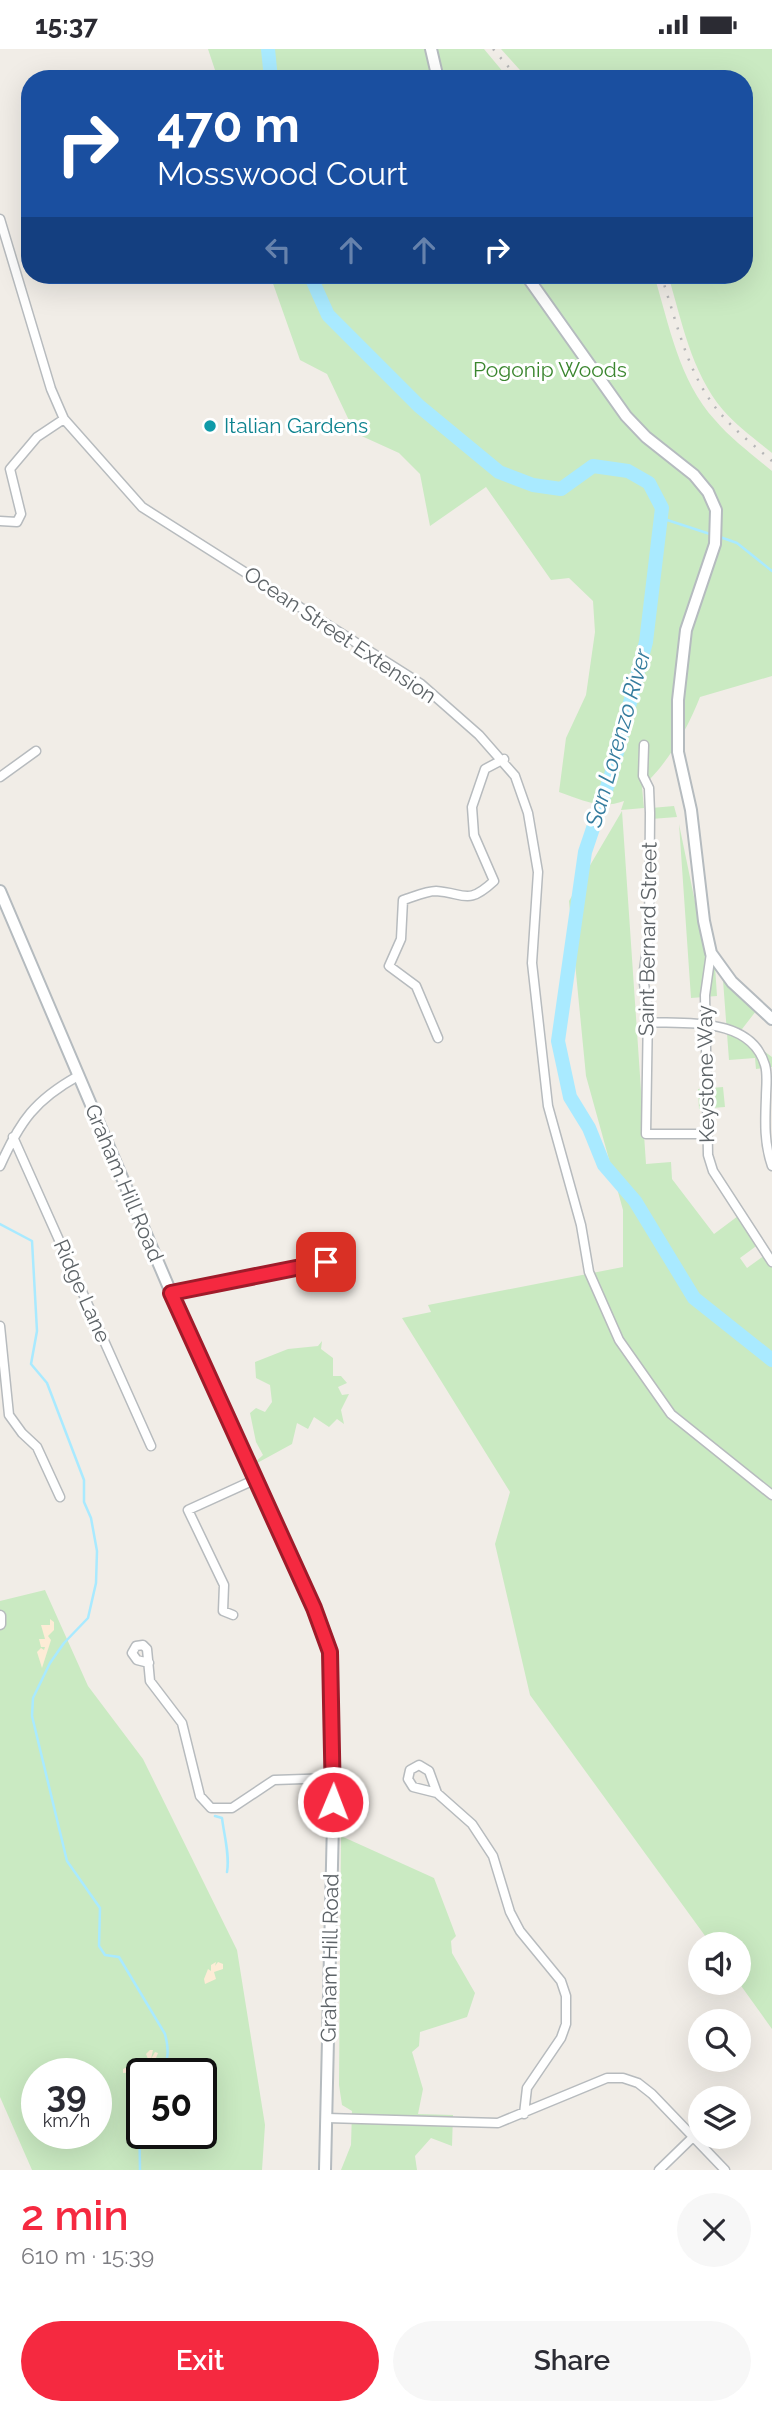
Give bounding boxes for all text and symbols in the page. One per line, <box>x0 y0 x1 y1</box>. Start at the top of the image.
text: 15:37 <box>35 10 98 40</box>
text: 470 m <box>157 96 300 153</box>
icon: right <box>42 98 133 189</box>
text: Mosswood Court <box>157 155 408 192</box>
icon: left <box>259 231 297 269</box>
icon: ahead <box>332 231 370 269</box>
icon: ahead <box>405 231 443 269</box>
icon: right <box>478 231 516 269</box>
park label: Pogonip Woods <box>473 357 627 382</box>
place label: Italian Gardens <box>224 413 368 438</box>
marker: Italian Gardens <box>202 418 218 434</box>
street label: Ocean Street Extension <box>239 561 441 708</box>
water label: San Lorenzo River <box>579 645 656 831</box>
street label: Saint Bernard Street <box>633 842 662 1036</box>
street label: Keystone Way <box>692 1005 719 1143</box>
street label: Graham Hill Road <box>80 1100 169 1265</box>
pin <box>296 1232 356 1292</box>
street label: Ridge Lane <box>49 1235 116 1346</box>
icon: arrive <box>307 1243 345 1281</box>
position arrow <box>296 1765 370 1839</box>
street label: Graham Hill Road <box>316 1873 343 2043</box>
map controls <box>688 1932 751 2149</box>
button: sound <box>688 1932 751 1995</box>
button: search <box>688 2009 751 2072</box>
speed limit sign: 50 <box>126 2058 217 2149</box>
text: 39 <box>46 2074 87 2115</box>
button: layers <box>688 2086 751 2149</box>
text: km/h <box>43 2110 90 2131</box>
text: 2 min <box>21 2191 129 2240</box>
button: close <box>677 2193 751 2267</box>
text: 610 m · 15:39 <box>21 2242 154 2269</box>
button: Exit <box>21 2321 379 2401</box>
button: Share <box>393 2321 751 2401</box>

